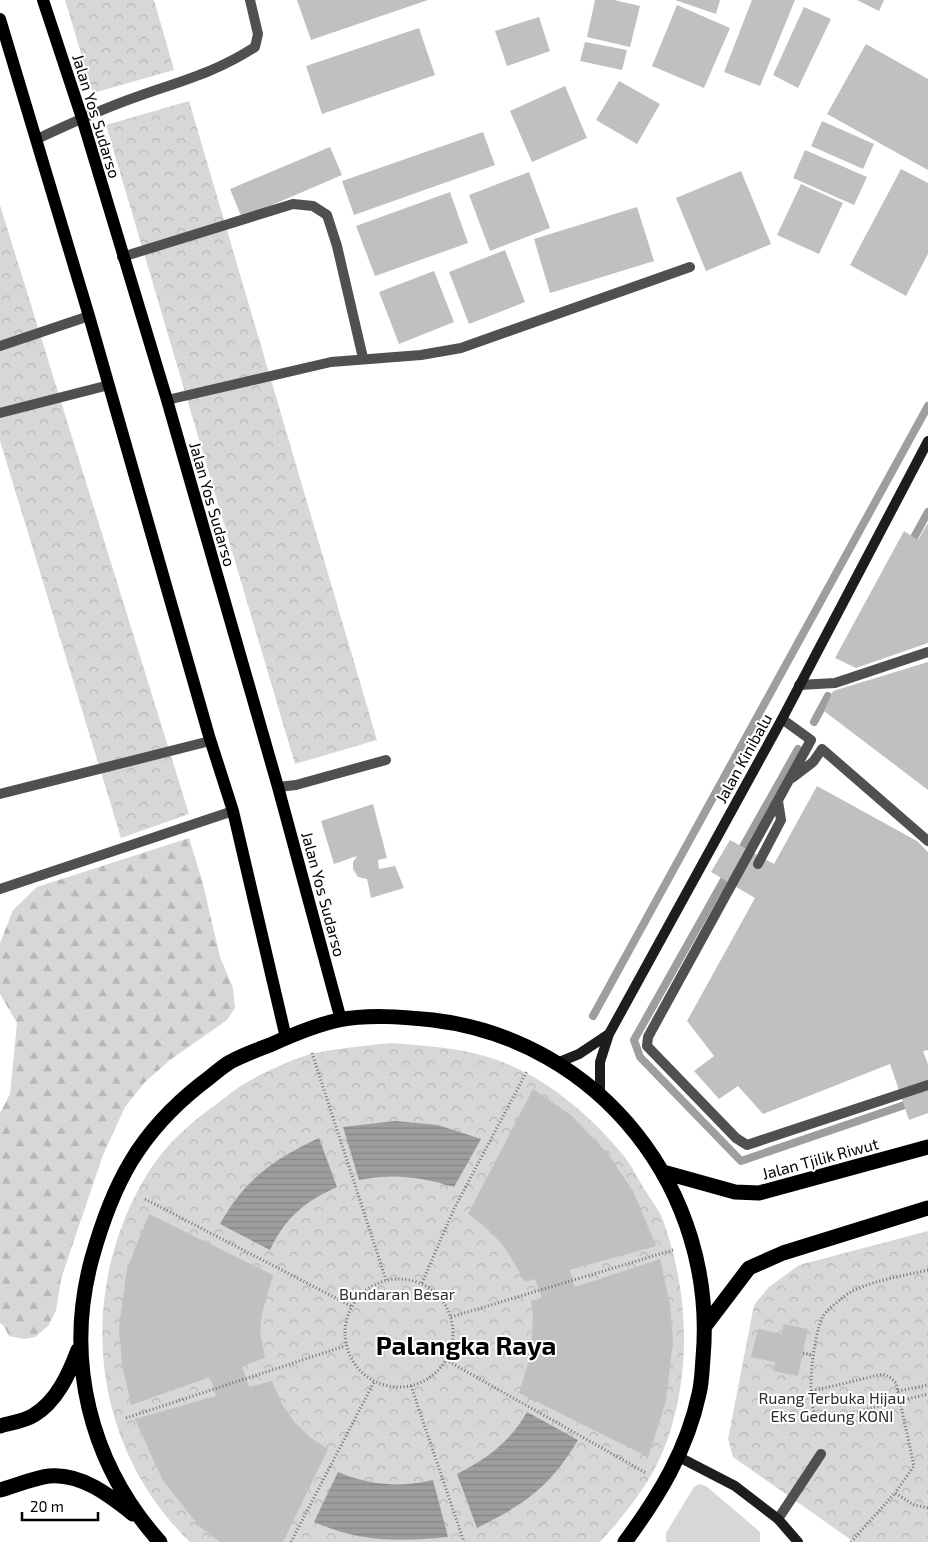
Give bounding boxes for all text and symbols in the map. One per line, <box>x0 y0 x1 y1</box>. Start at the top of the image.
street label: Jalan Yos Sudarso <box>69 52 125 180</box>
street label: Jalan Yos Sudarso <box>186 440 240 568</box>
street label: Jalan Kinibalu <box>711 710 775 806</box>
street label: Jalan Yos Sudarso <box>298 829 350 959</box>
street label: Jalan Tjilik Riwut <box>760 1133 881 1184</box>
park label: Bundaran Besar <box>339 1284 456 1303</box>
district label: Palangka Raya <box>376 1329 556 1361</box>
park label: Ruang Terbuka Hijau Eks Gedung KONI <box>758 1388 906 1425</box>
scale bar <box>22 1490 99 1522</box>
text: 20 m <box>30 1497 64 1515</box>

